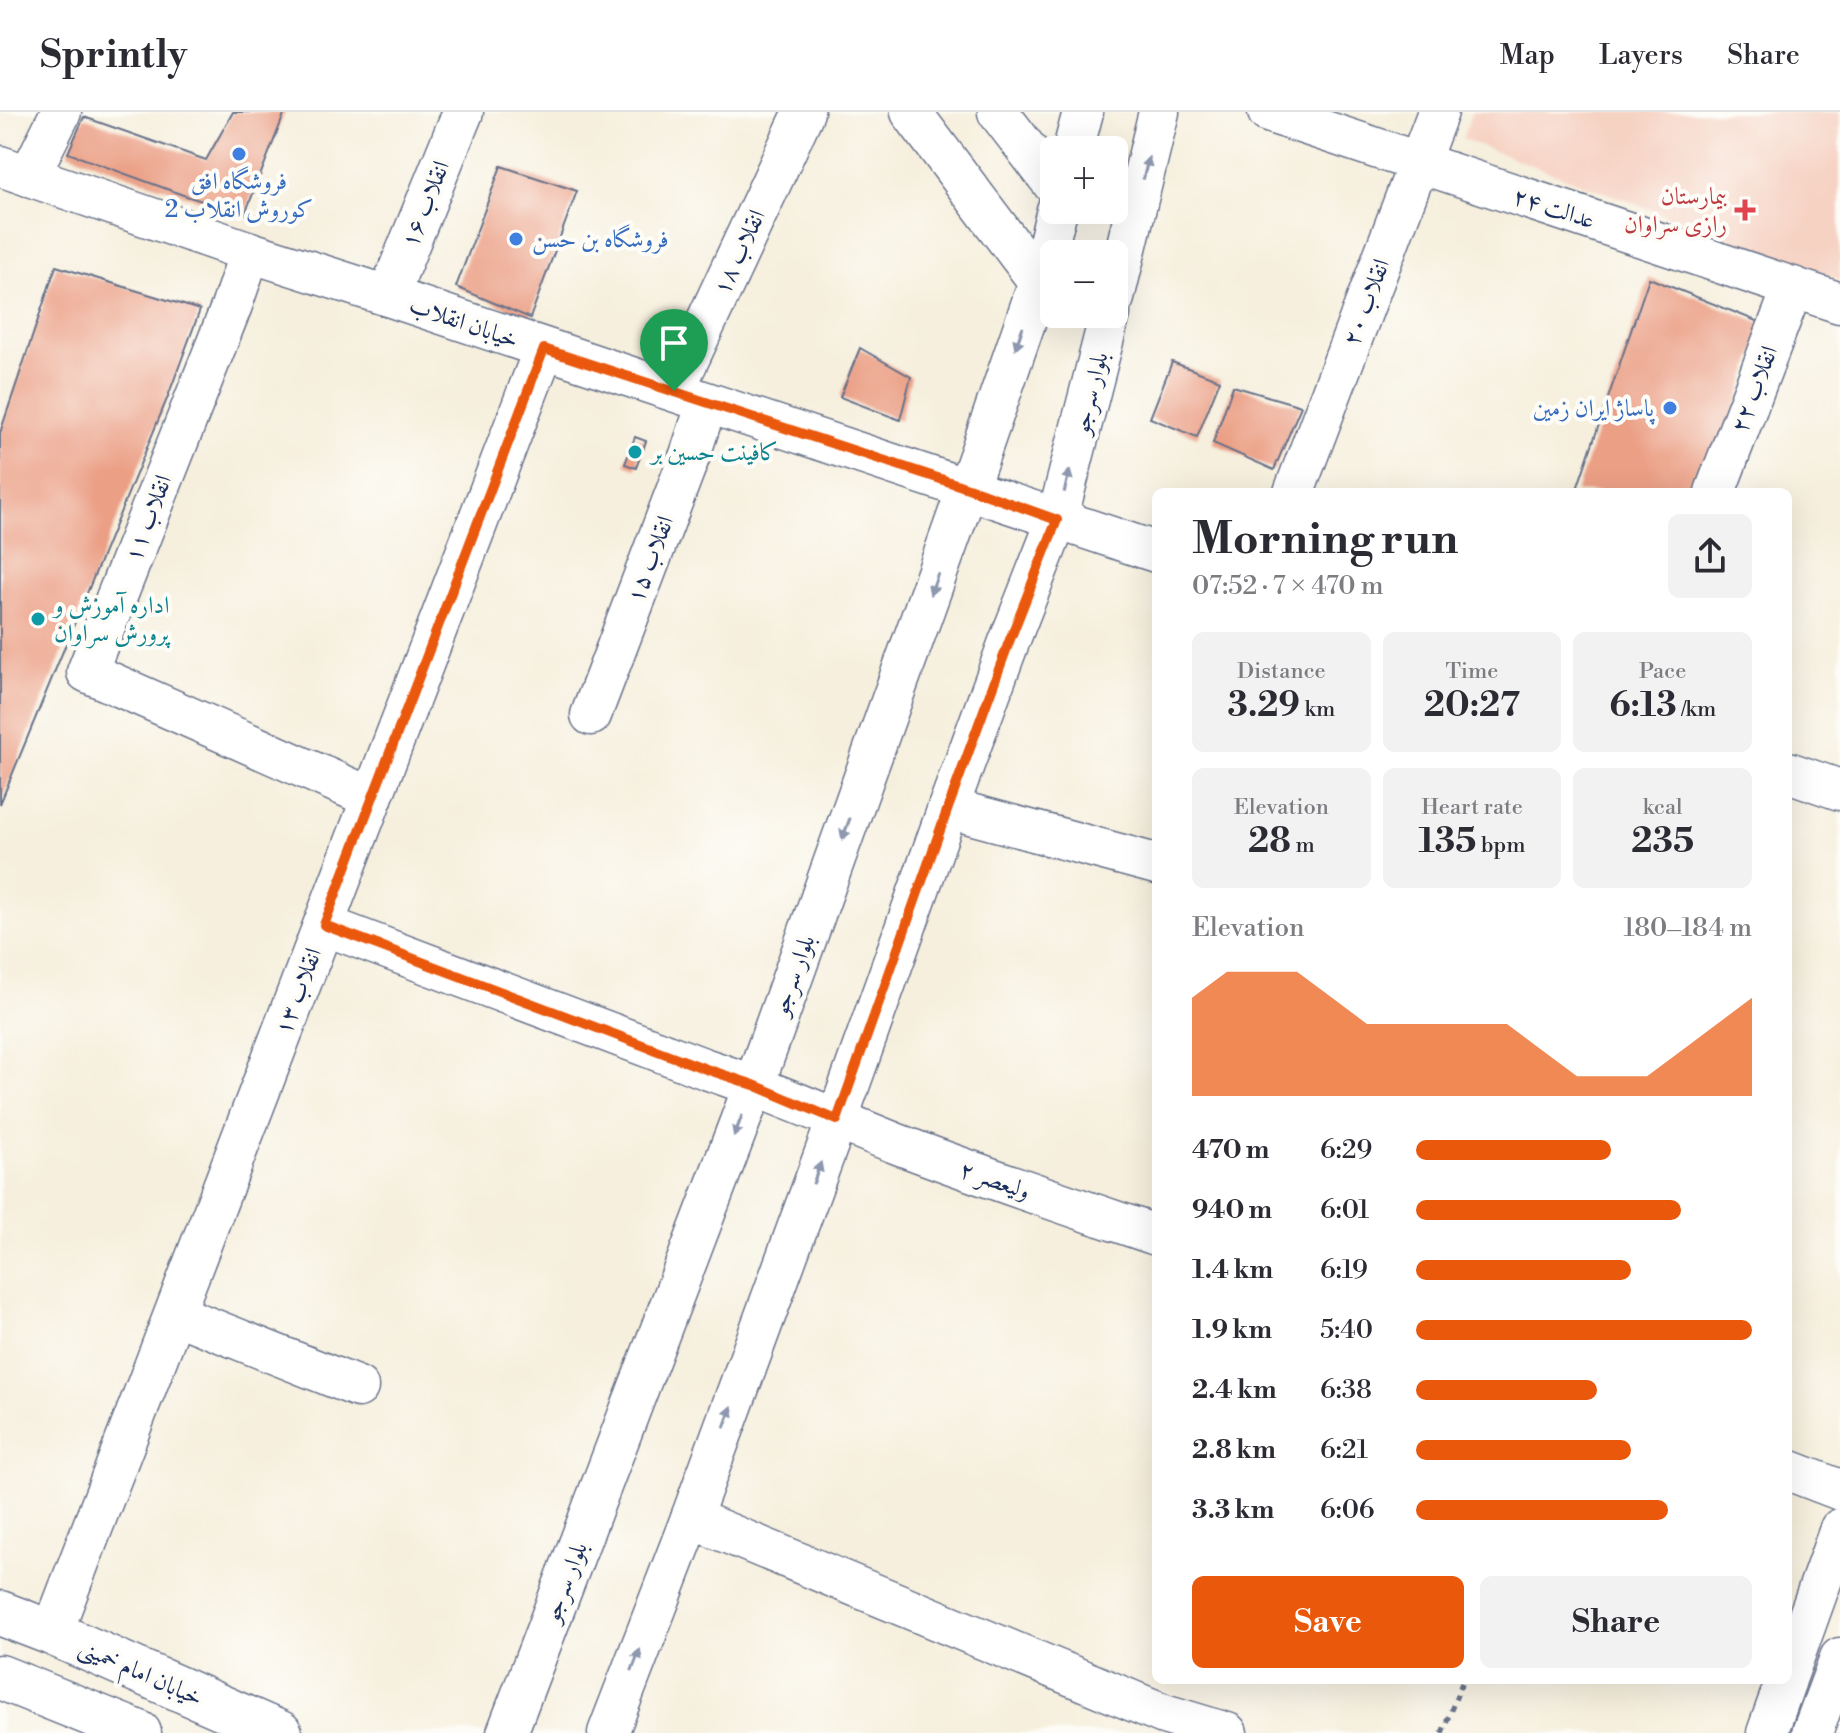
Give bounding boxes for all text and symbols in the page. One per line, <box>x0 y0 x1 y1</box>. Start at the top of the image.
text: Sprintly <box>40 32 187 79</box>
text: Map <box>1500 38 1555 73</box>
text: Layers <box>1599 38 1683 73</box>
text: Share <box>1727 38 1800 73</box>
map controls <box>1040 136 1128 328</box>
button: + <box>1040 136 1128 224</box>
marker: فروشگاه افق کوروش انقلاب 2 <box>230 145 248 163</box>
one-way arrow <box>1140 155 1153 180</box>
street label: انقلاب ۱۶ <box>395 157 457 252</box>
place label: فروشگاه افق کوروش انقلاب 2 <box>165 166 313 225</box>
street label: عدالت ۲۴ <box>1509 182 1598 236</box>
place label: بیمارستان رازی سراوان <box>1624 182 1727 240</box>
marker: بیمارستان رازی سراوان <box>1734 199 1756 221</box>
street label: انقلاب ۱۸ <box>707 205 773 300</box>
place label: فروشگاه بن حسن <box>532 224 669 255</box>
marker: فروشگاه بن حسن <box>507 230 525 248</box>
button: − <box>1040 240 1128 328</box>
street label: انقلاب ۲۰ <box>1337 255 1397 350</box>
street label: خیابان انقلاب <box>405 290 522 356</box>
pin <box>640 309 708 391</box>
icon: arrive <box>652 321 696 365</box>
one-way arrow <box>1013 327 1025 351</box>
street label: انقلاب ۲۲ <box>1725 342 1785 437</box>
street label: بلوار سرجو <box>1066 349 1116 439</box>
place label: پاساژ ایران زمین <box>1533 394 1655 425</box>
marker: پاساژ ایران زمین <box>1661 399 1679 417</box>
place label: کافینت حسین بر <box>648 438 778 468</box>
marker: کافینت حسین بر <box>626 443 644 461</box>
one-way arrow <box>1062 468 1074 493</box>
street label: انقلاب ۱۱ <box>119 471 179 566</box>
street label: انقلاب ۱۵ <box>621 512 681 607</box>
text: Morning run <box>1192 512 1458 567</box>
button: share <box>1668 514 1752 598</box>
text: 07:52 · 7 × 470 m <box>1192 570 1384 602</box>
one-way arrow <box>927 572 940 596</box>
place label: اداره آموزش و پرورش سراوان <box>51 591 171 649</box>
marker: اداره آموزش و پرورش سراوان <box>29 610 47 628</box>
text: Distance <box>1237 658 1326 685</box>
text: Time <box>1446 658 1498 685</box>
text: Pace <box>1639 658 1686 685</box>
text: 3.29 <box>1227 685 1300 727</box>
text: 20:27 <box>1424 685 1520 727</box>
text: 6:13 <box>1609 685 1677 727</box>
text: km <box>1300 696 1335 723</box>
text: /km <box>1677 696 1716 723</box>
text: Elevation <box>1234 794 1329 821</box>
text: Heart rate <box>1421 794 1523 821</box>
text: kcal <box>1643 794 1683 821</box>
one-way arrow <box>839 817 852 841</box>
text: 28 <box>1248 821 1291 863</box>
text: 135 <box>1419 821 1476 863</box>
text: 235 <box>1631 821 1694 863</box>
text: m <box>1291 832 1315 859</box>
text: bpm <box>1476 832 1525 859</box>
text: Elevation <box>1192 912 1305 944</box>
text: 180–184 m <box>1624 912 1752 944</box>
street label: بلوار سرجو <box>765 931 822 1022</box>
street label: انقلاب ۱۳ <box>269 944 329 1039</box>
one-way arrow <box>731 1114 744 1138</box>
text: 470 m <box>1192 1134 1270 1166</box>
text: 6:29 <box>1320 1134 1372 1166</box>
street label: ولیعصر ۲ <box>955 1155 1034 1207</box>
one-way arrow <box>812 1161 824 1185</box>
text: 940 m <box>1192 1194 1272 1226</box>
text: 6:01 <box>1320 1194 1369 1226</box>
text: 1.4 km <box>1192 1254 1273 1286</box>
text: 6:19 <box>1320 1254 1368 1286</box>
text: 1.9 km <box>1192 1314 1272 1346</box>
text: 5:40 <box>1320 1314 1373 1346</box>
text: 2.4 km <box>1192 1374 1277 1406</box>
text: 6:38 <box>1320 1374 1372 1406</box>
one-way arrow <box>722 1405 735 1429</box>
text: 2.8 km <box>1192 1434 1276 1466</box>
text: 6:21 <box>1320 1434 1368 1466</box>
text: 3.3 km <box>1192 1494 1274 1526</box>
text: 6:06 <box>1320 1494 1375 1526</box>
street label: بلوار سرجو <box>536 1538 595 1629</box>
button: Save <box>1192 1576 1464 1668</box>
button: Share <box>1480 1576 1752 1668</box>
street label: خیابان امام خمینی <box>72 1632 207 1718</box>
one-way arrow <box>630 1648 643 1672</box>

